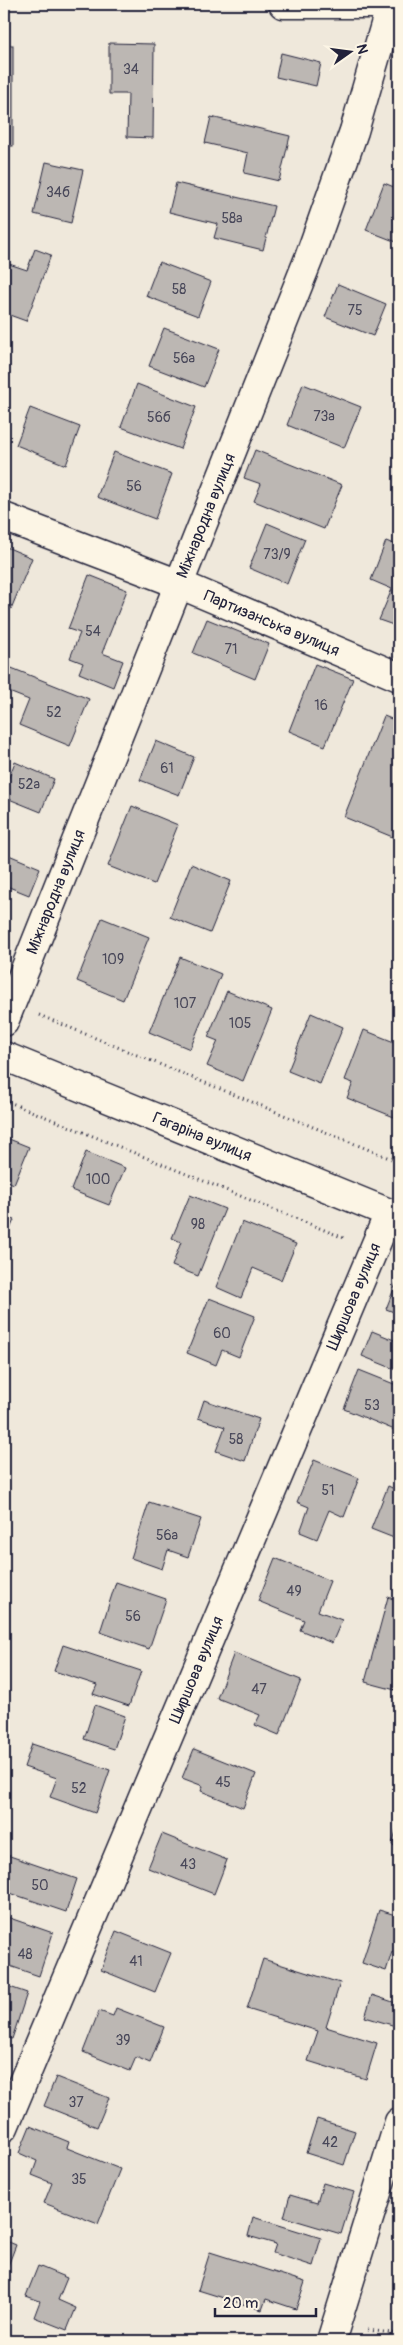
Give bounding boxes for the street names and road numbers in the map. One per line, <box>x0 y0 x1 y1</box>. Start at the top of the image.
street label: Міжнародна вулиця <box>172 451 240 581</box>
street label: Партизанська вулиця <box>201 586 343 661</box>
street label: Міжнародна вулиця <box>22 827 90 957</box>
street label: Гагаріна вулиця <box>150 1108 255 1166</box>
street label: Ширшова вулиця <box>322 1240 385 1353</box>
street label: Ширшова вулиця <box>165 1613 228 1726</box>

